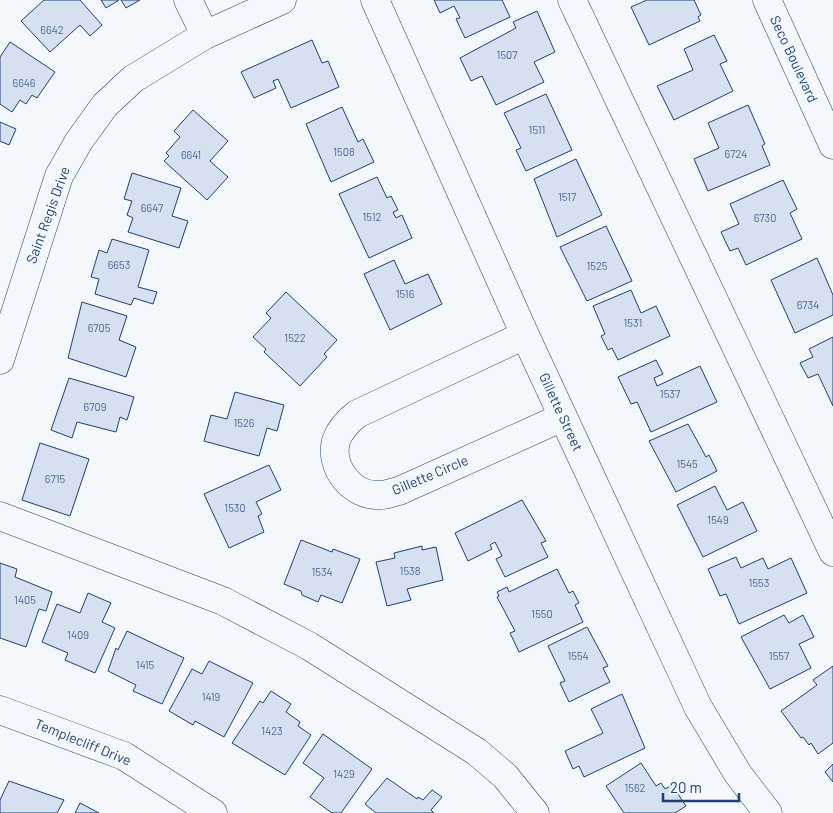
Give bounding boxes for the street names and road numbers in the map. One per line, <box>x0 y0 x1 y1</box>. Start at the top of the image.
street label: Seco Boulevard <box>767 13 822 105</box>
street label: Saint Regis Drive <box>22 164 73 266</box>
street label: Gillette Street <box>536 370 587 454</box>
street label: Gillette Circle <box>389 451 471 498</box>
street label: Templecliff Drive <box>32 714 134 769</box>

